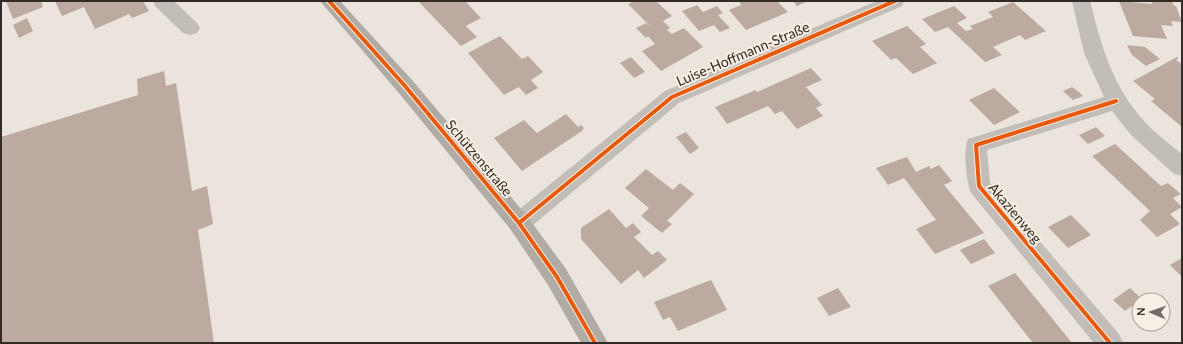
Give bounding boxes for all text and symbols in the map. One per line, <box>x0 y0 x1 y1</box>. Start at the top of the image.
street label: Luise-Hoffmann-Straße <box>674 18 812 89</box>
street label: Schützenstraße <box>442 116 516 199</box>
street label: Akazienweg <box>985 179 1046 246</box>
north arrow <box>1131 292 1171 332</box>
text: N <box>1134 307 1147 316</box>

